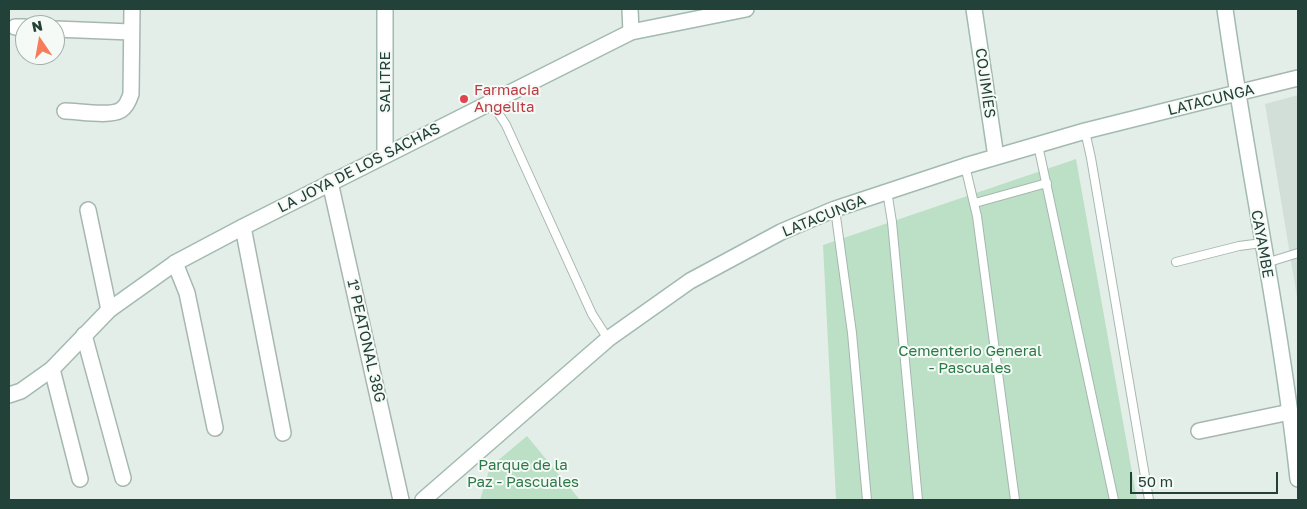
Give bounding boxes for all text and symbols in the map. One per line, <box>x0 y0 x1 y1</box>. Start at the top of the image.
north arrow <box>15 15 65 65</box>
text: N <box>30 16 44 35</box>
street label: COJIMÍES <box>971 47 999 119</box>
street label: SALITRE <box>376 51 394 113</box>
place label: Farmacia Angelita <box>474 81 539 116</box>
street label: LATACUNGA <box>1166 81 1256 119</box>
marker: Farmacia Angelita <box>458 93 470 105</box>
street label: LA JOYA DE LOS SACHAS <box>275 119 443 217</box>
street label: LATACUNGA <box>780 191 868 241</box>
street label: CAYAMBE <box>1247 209 1277 279</box>
street label: 1° PEATONAL 38G <box>343 278 389 404</box>
park label: Cementerio General - Pascuales <box>898 342 1042 377</box>
park label: Parque de la Paz - Pascuales <box>467 456 579 491</box>
scale bar <box>1132 462 1280 494</box>
text: 50 m <box>1138 472 1173 490</box>

